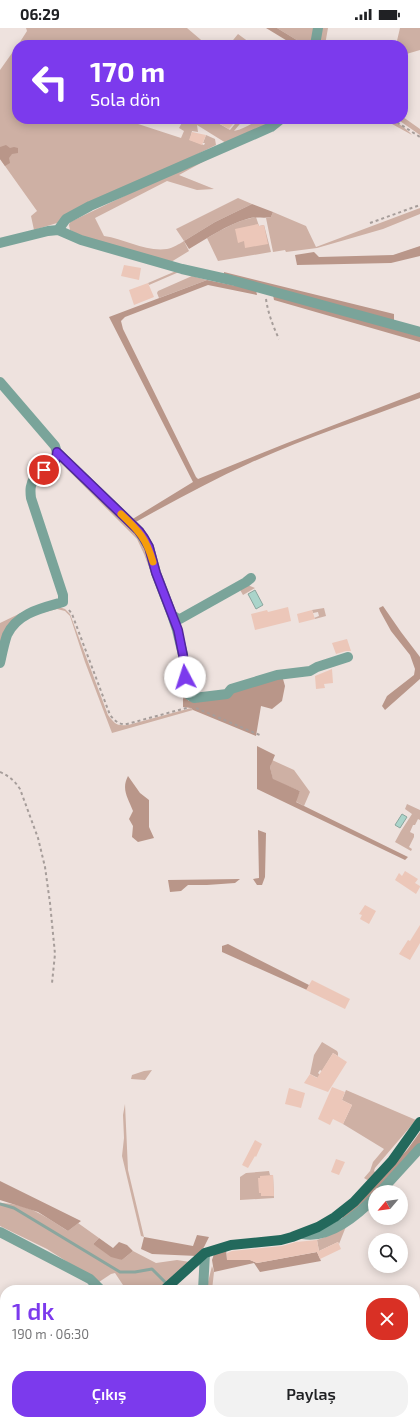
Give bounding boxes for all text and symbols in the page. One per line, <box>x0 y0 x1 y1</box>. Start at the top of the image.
text: 06:29 <box>20 5 60 23</box>
text: 170 m <box>90 54 165 88</box>
icon: left <box>24 56 76 108</box>
text: Sola dön <box>90 88 161 110</box>
pin <box>27 453 61 487</box>
icon: arrive <box>33 459 55 481</box>
position arrow <box>164 656 206 698</box>
north arrow <box>368 1185 408 1225</box>
map controls <box>368 1185 408 1273</box>
button: search <box>368 1233 408 1273</box>
text: 1 dk <box>12 1296 54 1325</box>
button: close <box>366 1298 408 1340</box>
text: 190 m · 06:30 <box>12 1326 89 1342</box>
button: Çıkış <box>12 1371 206 1417</box>
button: Paylaş <box>214 1371 408 1417</box>

